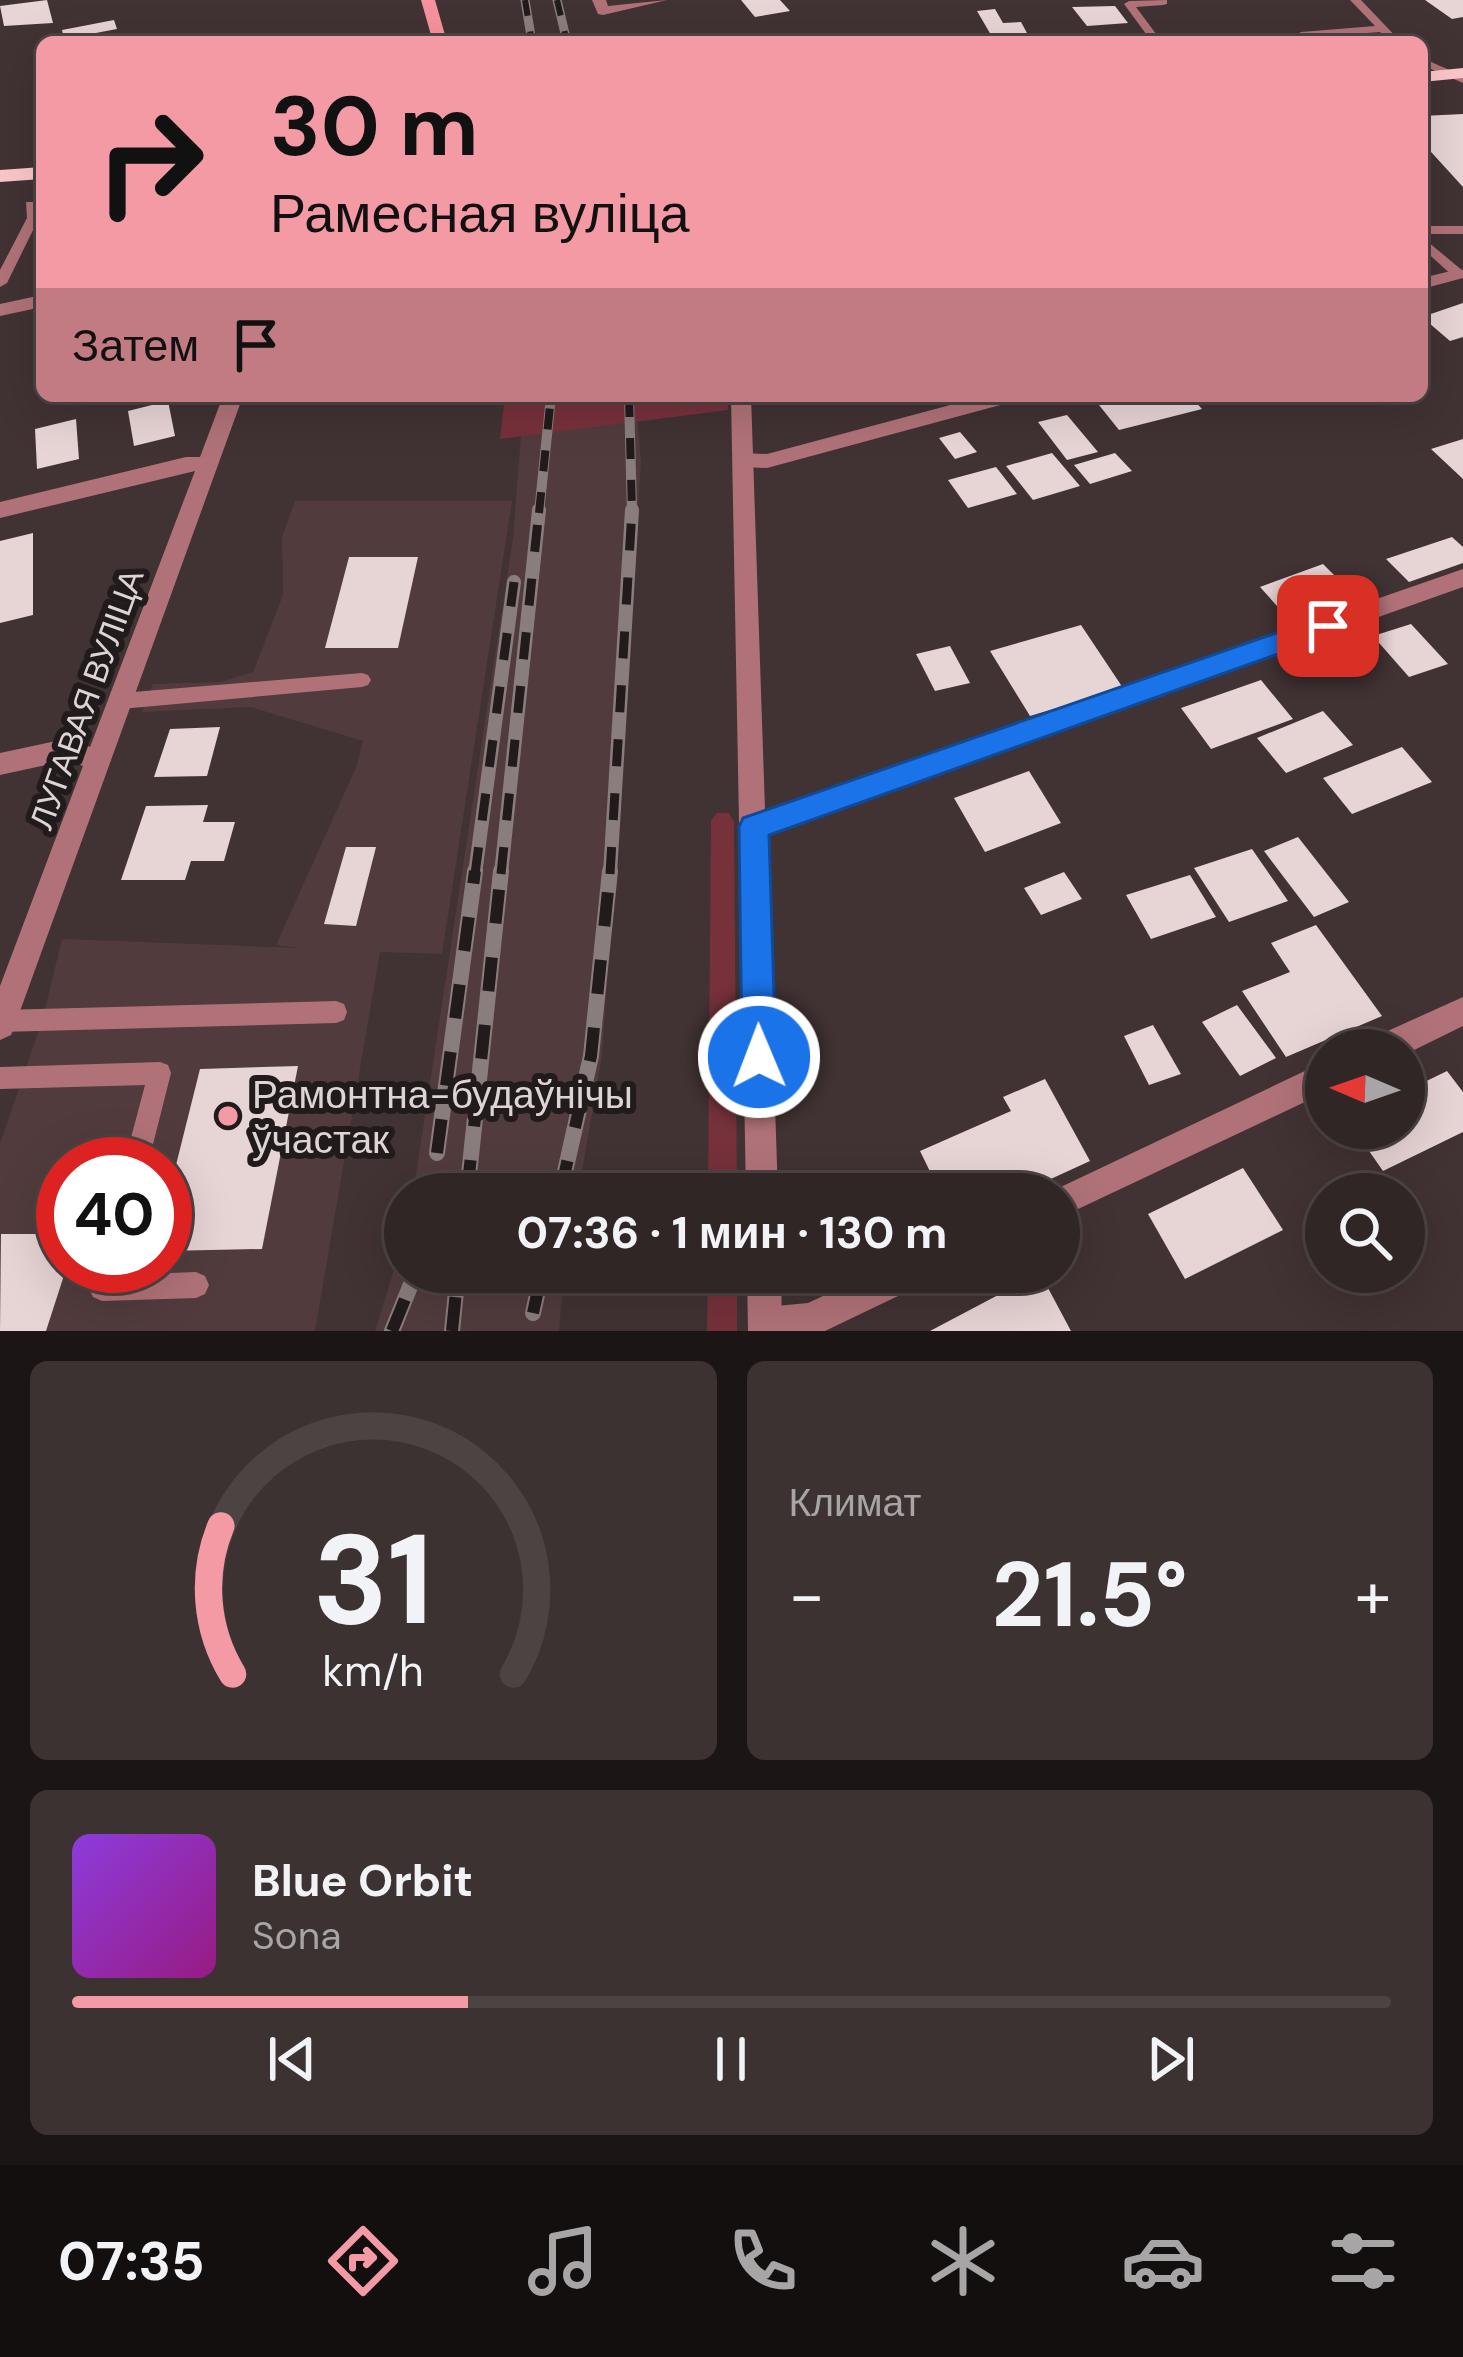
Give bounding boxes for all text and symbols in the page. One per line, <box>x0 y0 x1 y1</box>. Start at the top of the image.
text: 30 m <box>270 72 479 181</box>
icon: right <box>72 84 228 240</box>
text: Рамесная вуліца <box>270 178 690 249</box>
icon: arrive <box>223 312 289 378</box>
text: Затем <box>72 316 199 375</box>
street label: ЛУГАВАЯ ВУЛІЦА <box>19 563 154 835</box>
pin <box>1277 575 1379 677</box>
icon: arrive <box>1295 593 1361 659</box>
position arrow <box>696 994 822 1120</box>
north arrow <box>1305 1029 1425 1149</box>
map controls <box>1305 1029 1425 1293</box>
place label: Рамонтна-будаўнічы ўчастак <box>252 1069 633 1165</box>
marker: Рамонтна-будаўнічы ўчастак <box>215 1103 241 1129</box>
speed limit sign: 40 <box>36 1137 192 1293</box>
button: search <box>1305 1173 1425 1293</box>
text: 07:36 · 1 мин · 130 m <box>517 1203 947 1262</box>
text: Климат <box>789 1477 921 1528</box>
text: 31 <box>313 1499 433 1662</box>
text: 21.5° <box>992 1537 1188 1654</box>
text: − <box>789 1553 825 1638</box>
text: + <box>1355 1553 1391 1638</box>
text: km/h <box>323 1642 424 1698</box>
text: Blue Orbit <box>252 1851 473 1910</box>
text: Sona <box>252 1910 341 1961</box>
icon: previous <box>259 2026 325 2092</box>
icon: pause <box>698 2026 764 2092</box>
icon: next <box>1138 2026 1204 2092</box>
icon: directions <box>321 2219 405 2303</box>
icon: music <box>521 2219 605 2303</box>
icon: phone <box>721 2219 805 2303</box>
icon: climate <box>921 2219 1005 2303</box>
icon: car <box>1121 2219 1205 2303</box>
icon: filters <box>1321 2219 1405 2303</box>
text: 07:35 <box>58 2226 205 2297</box>

